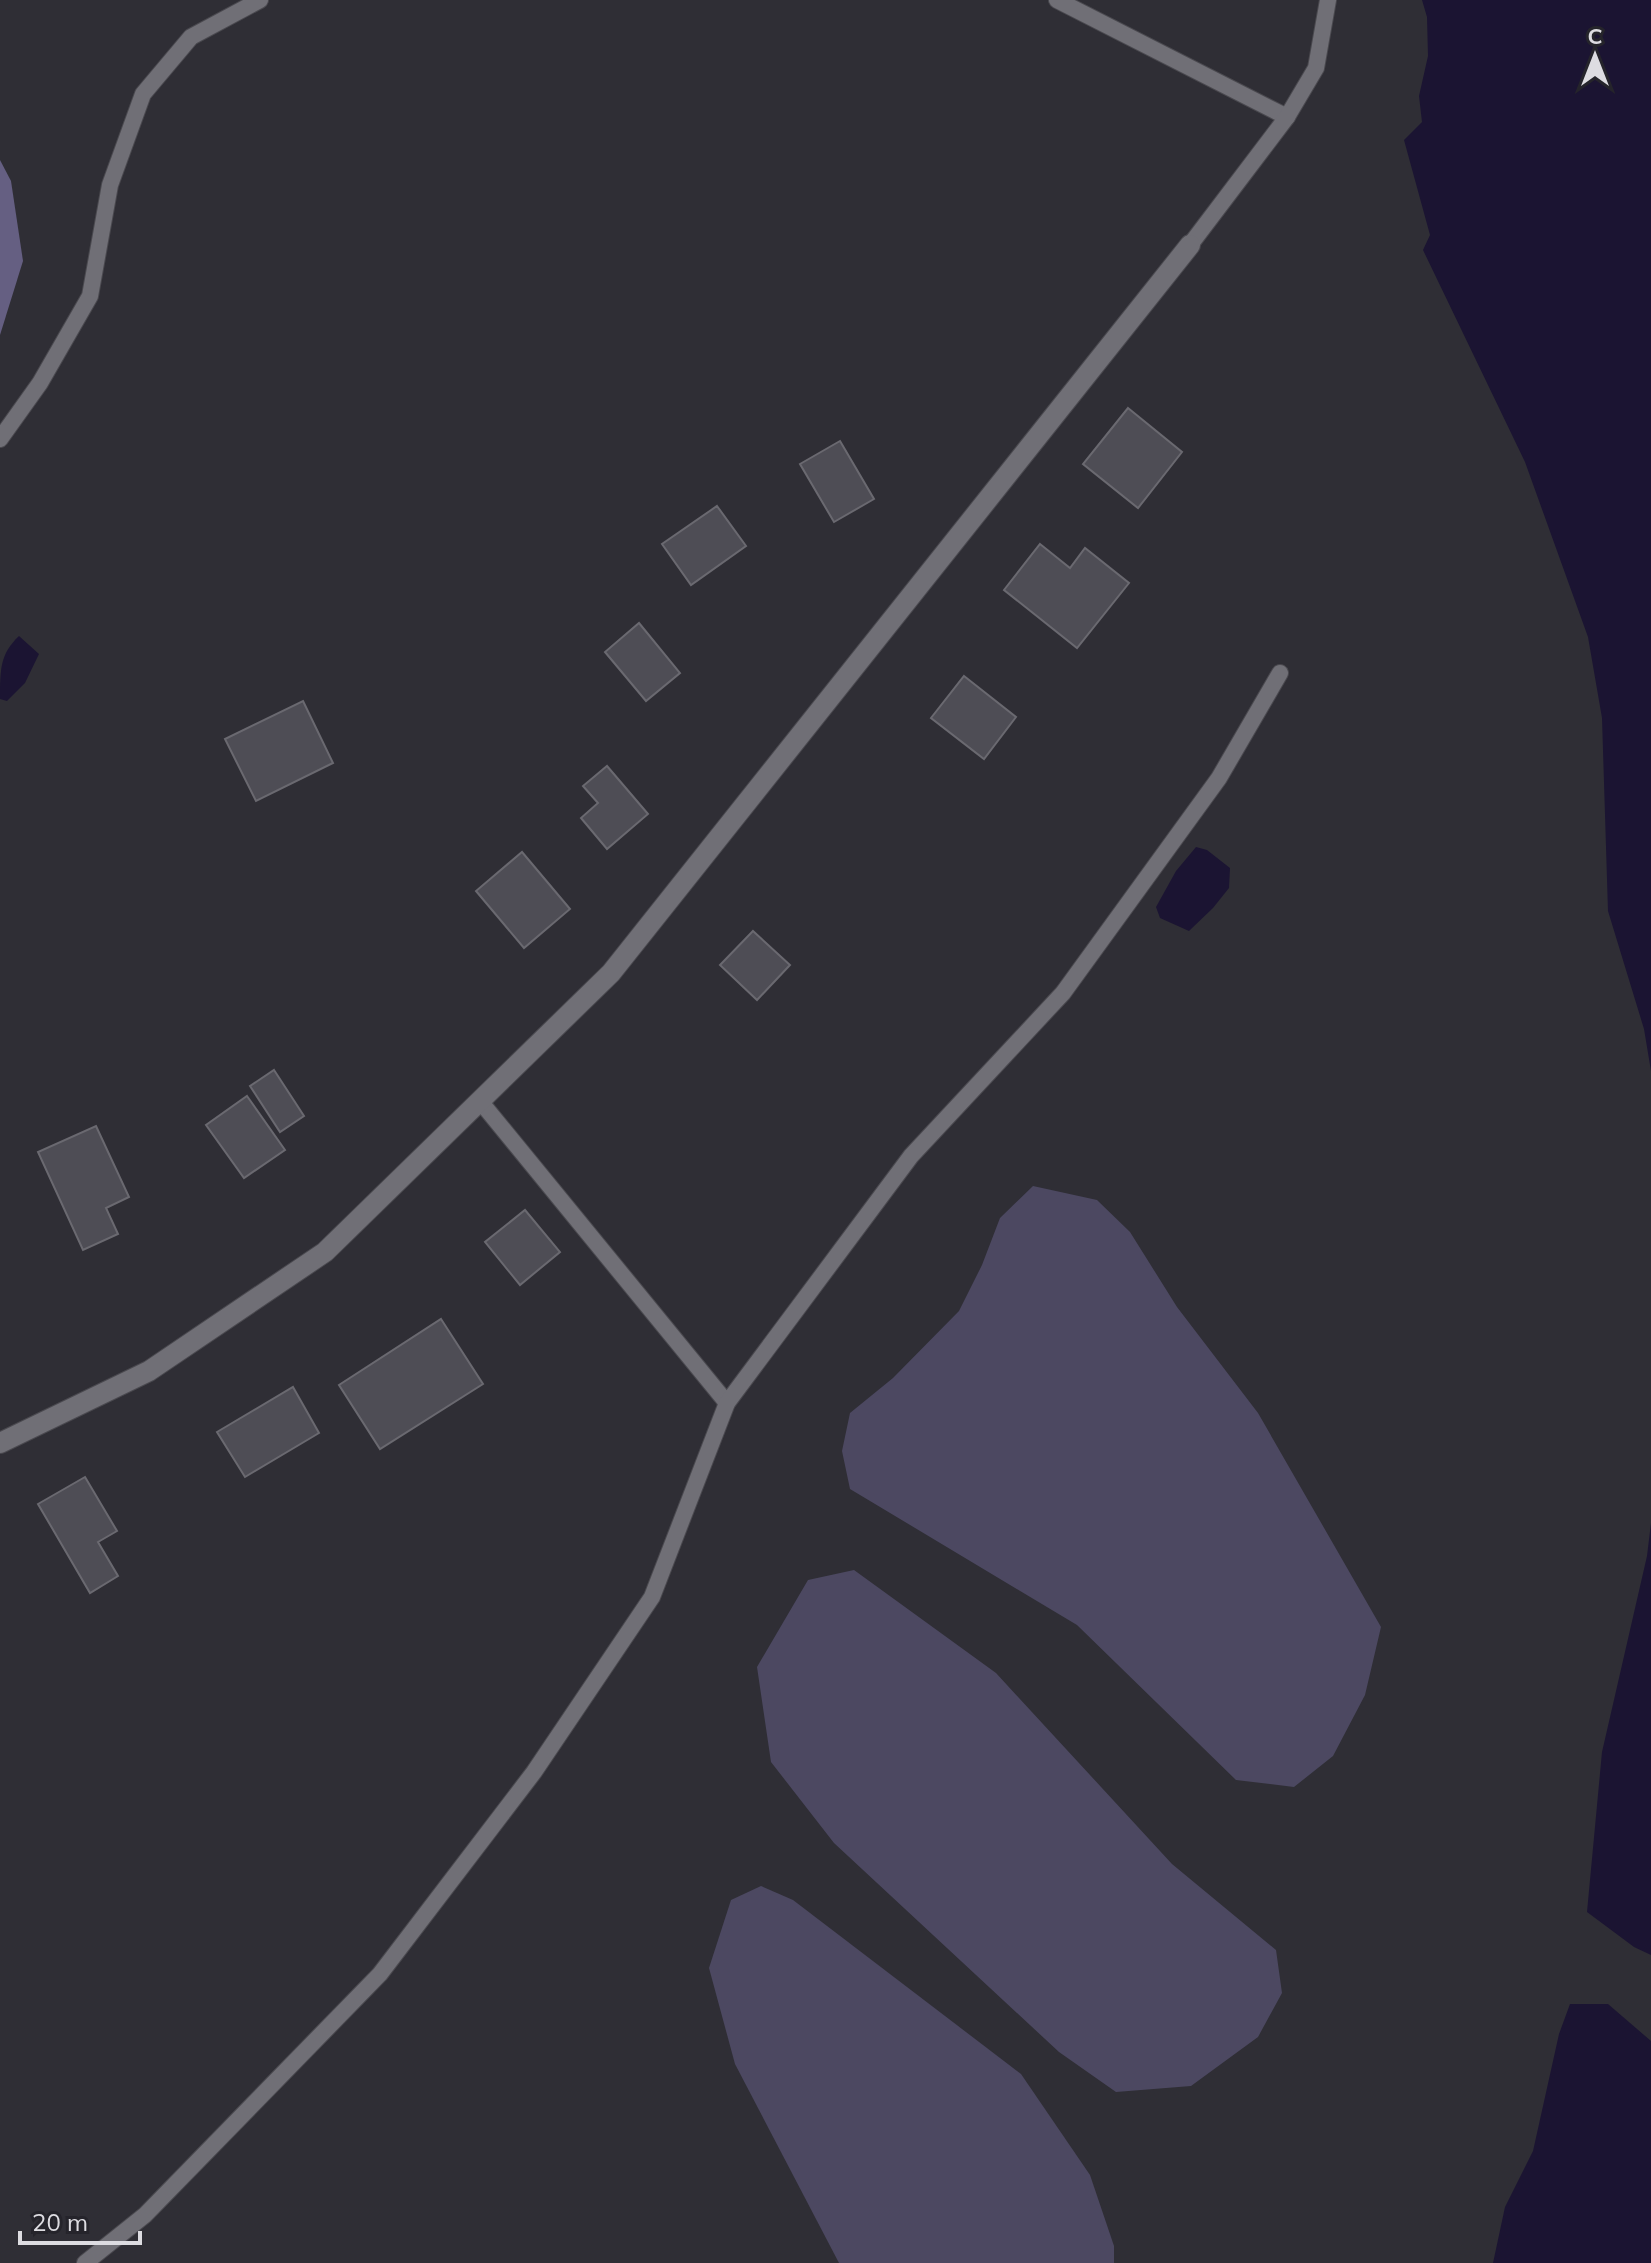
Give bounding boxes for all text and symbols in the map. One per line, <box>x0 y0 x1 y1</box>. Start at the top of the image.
north arrow <box>1555 16 1635 96</box>
text: С <box>1587 22 1603 50</box>
scale bar <box>20 2195 140 2245</box>
text: 20 m <box>32 2207 88 2237</box>

